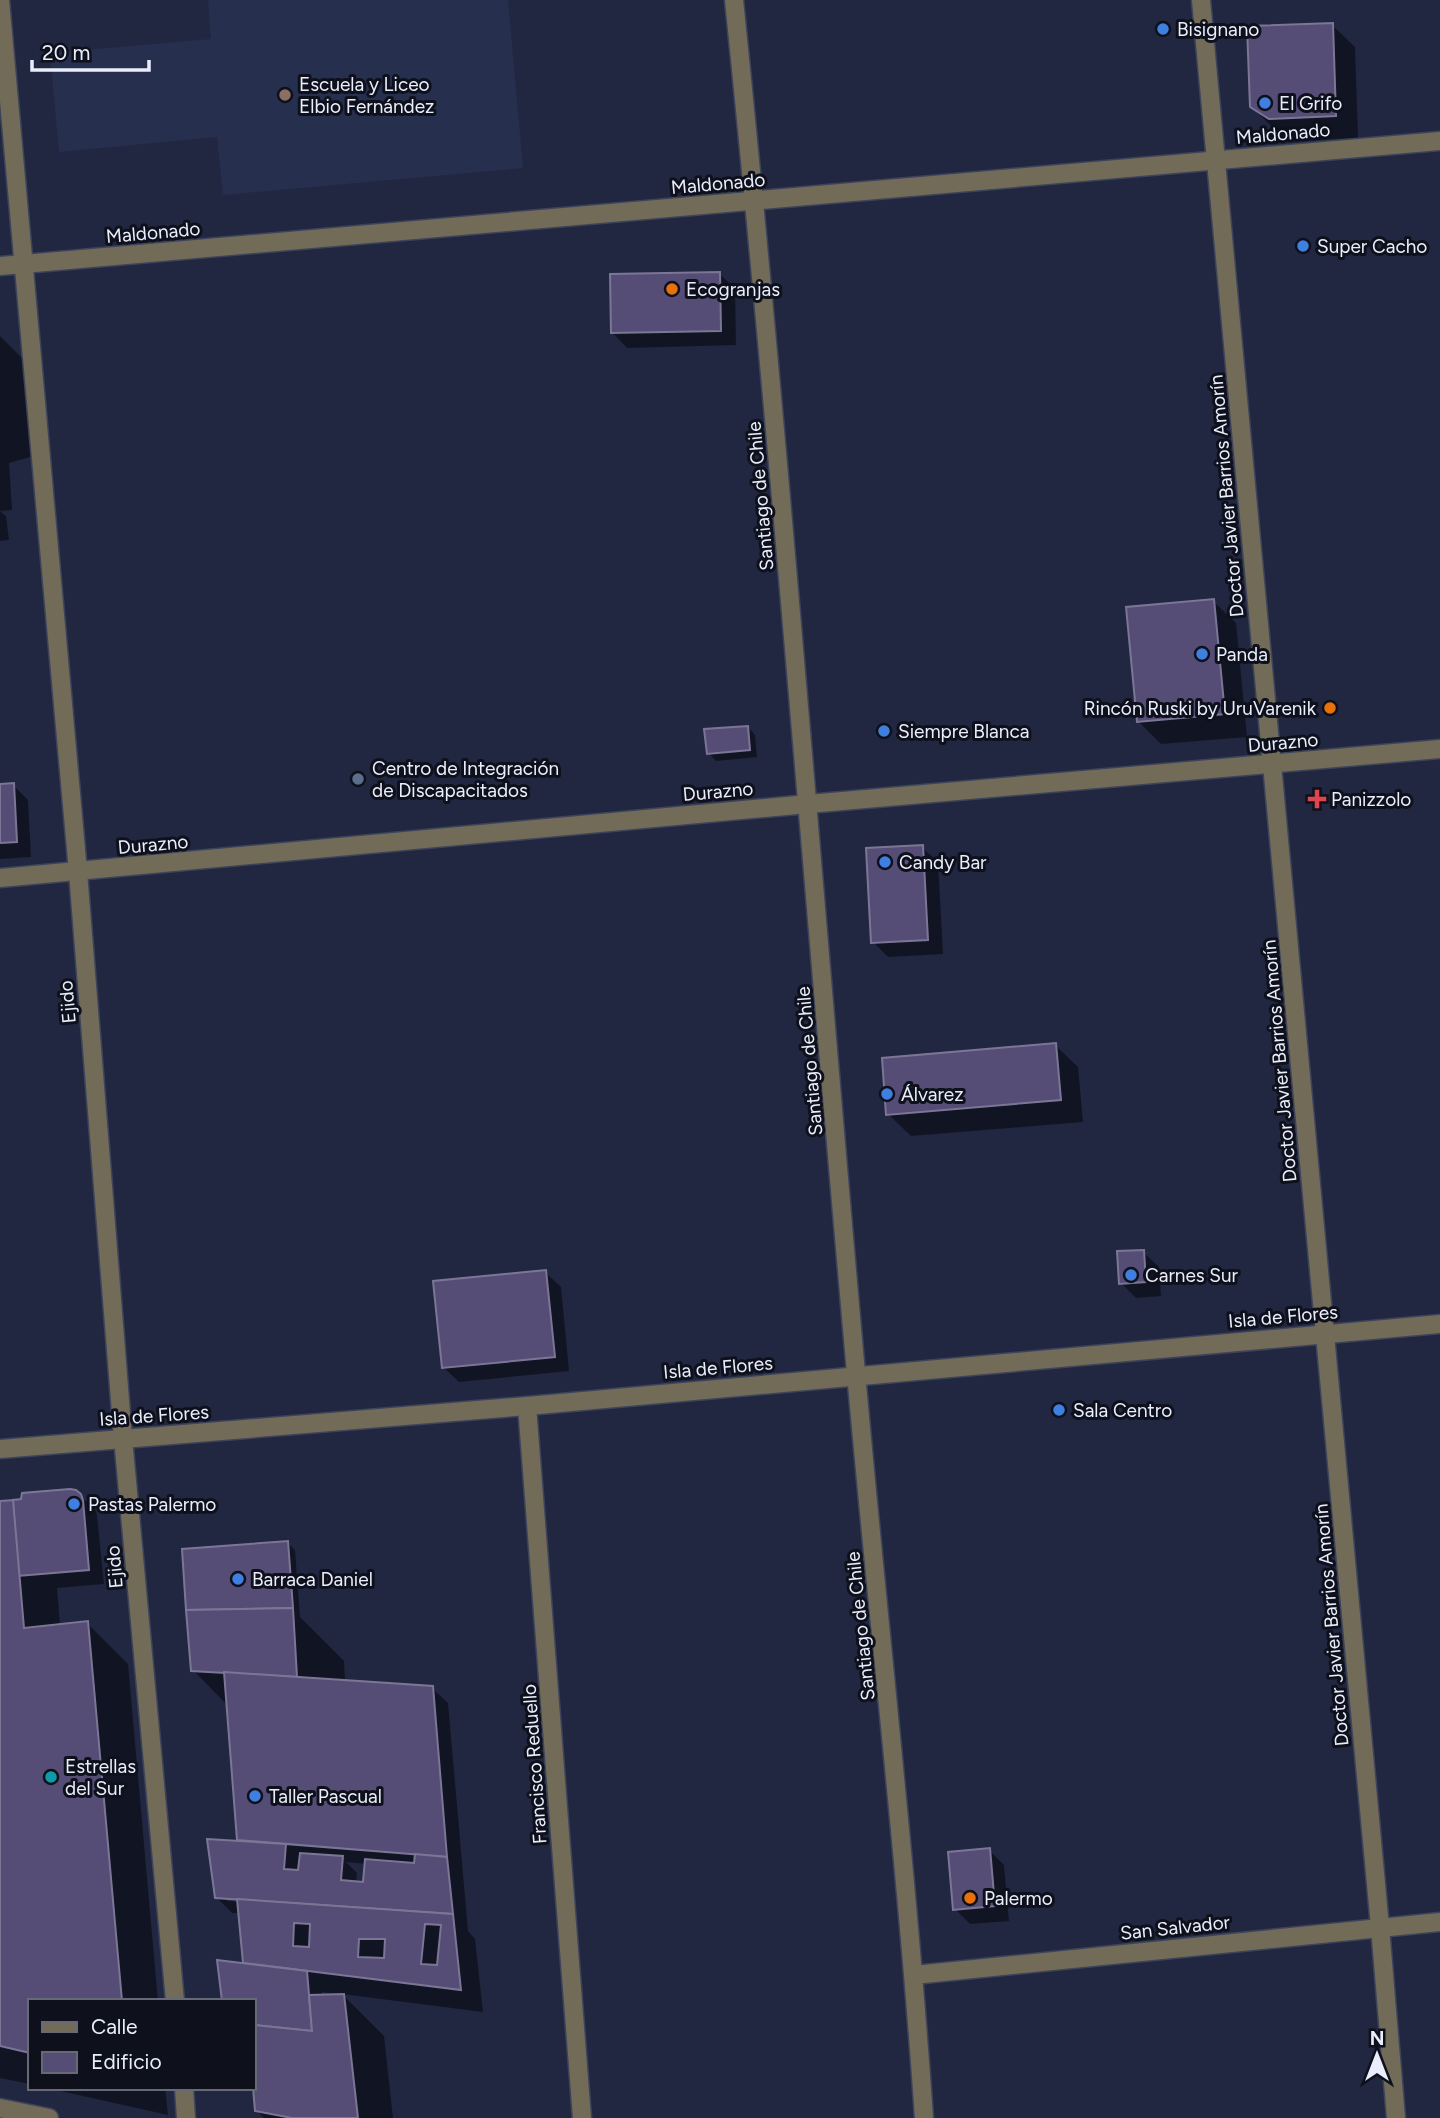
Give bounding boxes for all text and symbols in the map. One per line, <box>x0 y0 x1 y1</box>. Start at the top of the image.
place label: Bisignano <box>1177 18 1259 41</box>
marker: Bisignano <box>1155 21 1171 37</box>
scale bar <box>32 28 149 72</box>
text: 20 m <box>42 40 90 65</box>
place label: Escuela y Liceo Elbio Fernández <box>299 73 434 118</box>
marker: Escuela y Liceo Elbio Fernández <box>277 87 293 103</box>
place label: El Grifo <box>1279 92 1342 115</box>
marker: El Grifo <box>1257 95 1273 111</box>
street label: Maldonado <box>1235 118 1331 149</box>
street label: Maldonado <box>670 168 766 199</box>
street label: Maldonado <box>105 217 201 248</box>
place label: Super Cacho <box>1317 235 1427 258</box>
marker: Super Cacho <box>1295 238 1311 254</box>
place label: Ecogranjas <box>686 278 780 301</box>
marker: Ecogranjas <box>664 281 680 297</box>
street label: Doctor Javier Barrios Amorín <box>1204 374 1249 618</box>
street label: Santiago de Chile <box>743 420 778 571</box>
place label: Panda <box>1216 643 1268 666</box>
marker: Panda <box>1194 646 1210 662</box>
place label: Rincón Ruski by UruVarenik <box>1084 697 1317 720</box>
marker: Rincón Ruski by UruVarenik <box>1322 700 1338 716</box>
place label: Siempre Blanca <box>898 720 1029 743</box>
marker: Siempre Blanca <box>876 723 892 739</box>
street label: Durazno <box>1247 728 1319 757</box>
place label: Centro de Integración de Discapacitados <box>372 757 559 802</box>
marker: Centro de Integración de Discapacitados <box>350 771 366 787</box>
street label: Durazno <box>682 777 754 806</box>
place label: Panizzolo <box>1331 788 1411 811</box>
marker: Panizzolo <box>1309 791 1325 807</box>
street label: Durazno <box>117 830 189 859</box>
place label: Candy Bar <box>899 851 987 874</box>
marker: Candy Bar <box>877 854 893 870</box>
street label: Doctor Javier Barrios Amorín <box>1257 939 1302 1183</box>
street label: Ejido <box>54 980 81 1024</box>
street label: Santiago de Chile <box>792 985 827 1136</box>
place label: Álvarez <box>901 1083 964 1106</box>
marker: Álvarez <box>879 1086 895 1102</box>
place label: Carnes Sur <box>1145 1264 1239 1287</box>
marker: Carnes Sur <box>1123 1267 1139 1283</box>
street label: Isla de Flores <box>1227 1300 1339 1333</box>
street label: Isla de Flores <box>662 1351 774 1384</box>
place label: Sala Centro <box>1073 1399 1172 1422</box>
street label: Isla de Flores <box>98 1400 210 1431</box>
marker: Sala Centro <box>1051 1402 1067 1418</box>
place label: Pastas Palermo <box>88 1493 216 1516</box>
marker: Pastas Palermo <box>66 1496 82 1512</box>
street label: Doctor Javier Barrios Amorín <box>1309 1503 1354 1747</box>
street label: Ejido <box>101 1545 128 1589</box>
street label: Santiago de Chile <box>841 1550 880 1702</box>
place label: Barraca Daniel <box>252 1568 373 1591</box>
marker: Barraca Daniel <box>230 1571 246 1587</box>
street label: Francisco Reduello <box>517 1683 552 1845</box>
place label: Estrellas del Sur <box>65 1755 136 1800</box>
marker: Estrellas del Sur <box>43 1769 59 1785</box>
place label: Taller Pascual <box>269 1785 382 1808</box>
marker: Taller Pascual <box>247 1788 263 1804</box>
place label: Palermo <box>984 1887 1053 1910</box>
marker: Palermo <box>962 1890 978 1906</box>
street label: San Salvador <box>1119 1910 1232 1945</box>
legend <box>28 1999 256 2090</box>
text: Calle <box>91 2014 138 2039</box>
north arrow <box>1342 2020 1412 2090</box>
text: N <box>1370 2027 1384 2050</box>
text: Edificio <box>91 2049 162 2074</box>

